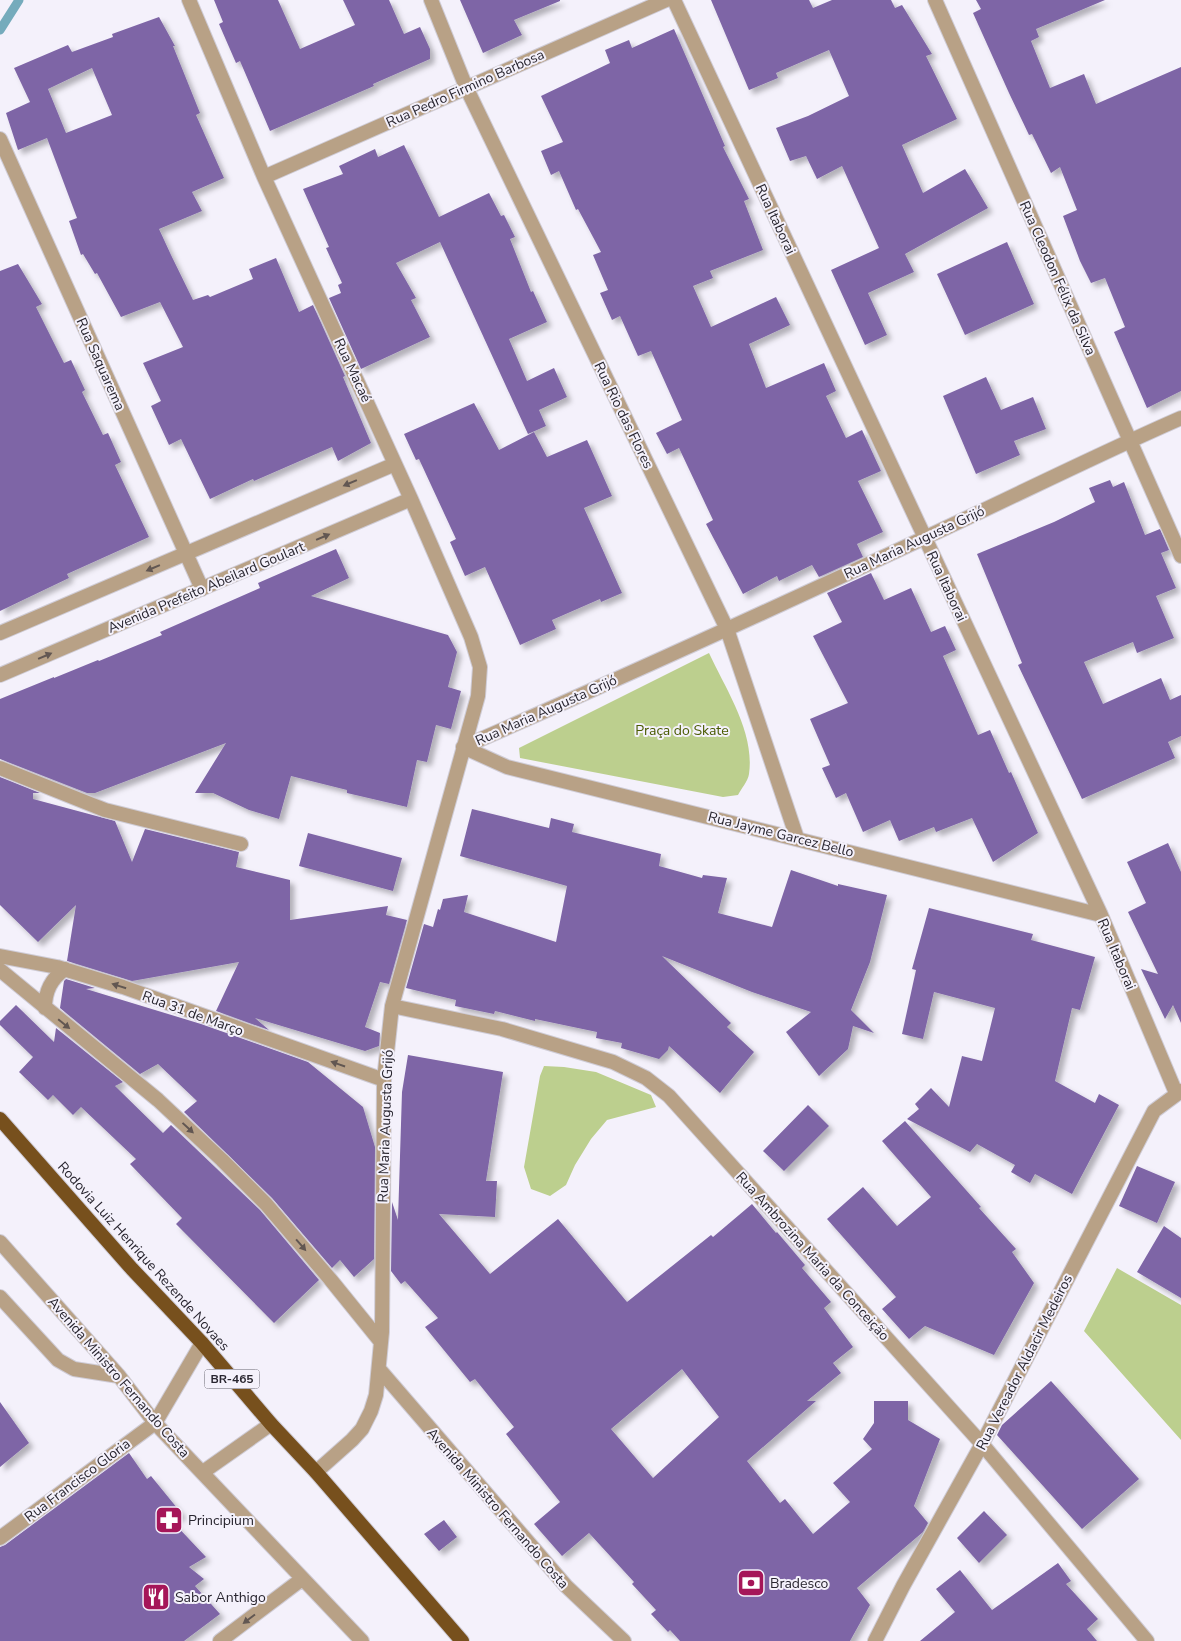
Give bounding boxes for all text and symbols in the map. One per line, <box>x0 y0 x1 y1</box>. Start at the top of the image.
street label: Rua Pedro Firmino Barbosa <box>383 45 547 132</box>
street label: Rua Itaborai <box>751 181 800 258</box>
street label: Rua Cleodon Félix da Silva <box>1015 198 1100 358</box>
street label: Rua Saquarema <box>72 315 129 414</box>
street label: Rua Macaé <box>329 335 376 405</box>
street label: Rua Rio das Flores <box>589 359 658 472</box>
one-way arrow <box>343 480 358 488</box>
street label: Rua Maria Augusta Grijó <box>841 501 988 583</box>
one-way arrow <box>316 533 330 541</box>
street label: Avenida Prefeito Abeilard Goulart <box>105 537 308 638</box>
street label: Rua Itaborai <box>922 548 971 625</box>
one-way arrow <box>146 564 160 572</box>
one-way arrow <box>38 652 53 660</box>
street label: Rua Maria Augusta Grijó <box>472 671 620 750</box>
park label: Praça do Skate <box>635 721 729 740</box>
street label: Rua Jayme Garcez Bello <box>706 807 856 862</box>
street label: Rua Itaborai <box>1093 916 1140 993</box>
one-way arrow <box>111 981 126 989</box>
street label: Rua 31 de Março <box>140 986 246 1041</box>
one-way arrow <box>57 1018 70 1029</box>
street label: Rua Maria Augusta Grijó <box>373 1049 398 1203</box>
one-way arrow <box>330 1060 345 1067</box>
one-way arrow <box>182 1122 194 1134</box>
street label: Rodovia Luiz Henrique Rezende Novaes <box>53 1158 234 1355</box>
street label: Rua Ambrozina Maria da Conceição <box>732 1168 894 1345</box>
one-way arrow <box>295 1239 306 1251</box>
street label: Rua Vereador Aldacir Medeiros <box>972 1271 1077 1453</box>
street label: Avenida Ministro Fernando Costa <box>43 1293 194 1462</box>
road number: BR-465 <box>204 1370 260 1388</box>
street label: Avenida Ministro Fernando Costa <box>422 1424 573 1593</box>
street label: Rua Francisco Gloria <box>20 1434 134 1526</box>
pharmacy icon: Principium <box>154 1505 184 1535</box>
place label: Principium <box>188 1511 254 1530</box>
bank icon: Bradesco <box>736 1568 766 1598</box>
place label: Bradesco <box>770 1574 829 1593</box>
restaurant icon: Sabor Anthigo <box>141 1582 171 1612</box>
place label: Sabor Anthigo <box>175 1588 266 1607</box>
one-way arrow <box>243 1613 256 1624</box>

